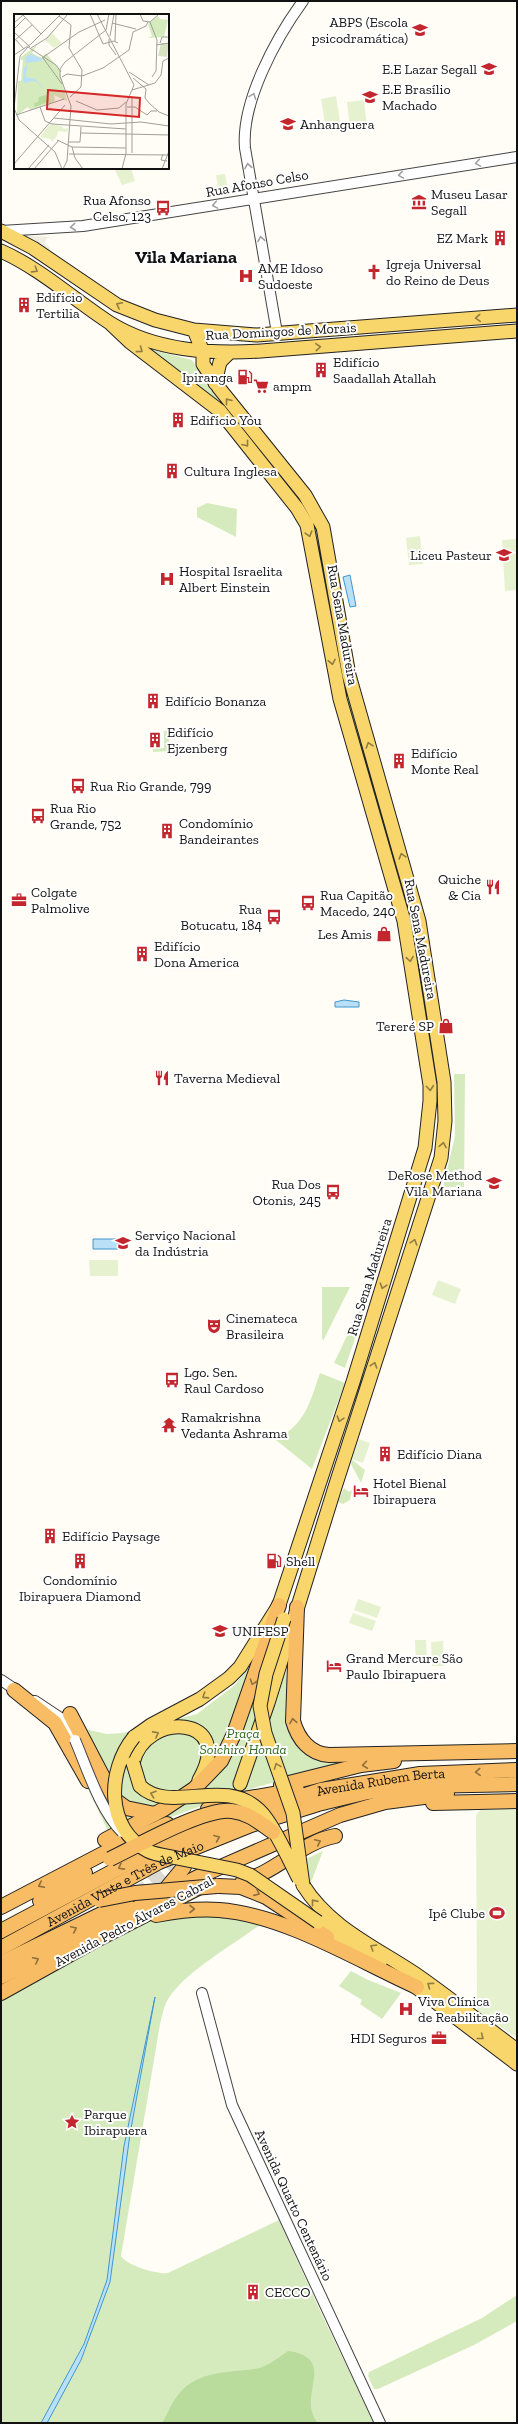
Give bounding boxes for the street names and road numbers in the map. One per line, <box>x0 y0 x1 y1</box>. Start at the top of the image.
street label: Rua Afonso Celso <box>204 166 310 201</box>
street label: Rua Domingos de Morais <box>205 319 357 344</box>
street label: Rua Sena Madureira <box>324 564 362 687</box>
street label: Rua Sena Madureira <box>401 878 441 1001</box>
street label: Rua Sena Madureira <box>344 1216 396 1338</box>
street label: Avenida Rubem Berta <box>314 1765 446 1800</box>
street label: Avenida Vinte e Três de Maio <box>44 1837 206 1931</box>
street label: Avenida Pedro Álvares Cabral <box>52 1872 217 1971</box>
street label: Avenida Quarto Centenário <box>251 2127 336 2284</box>

